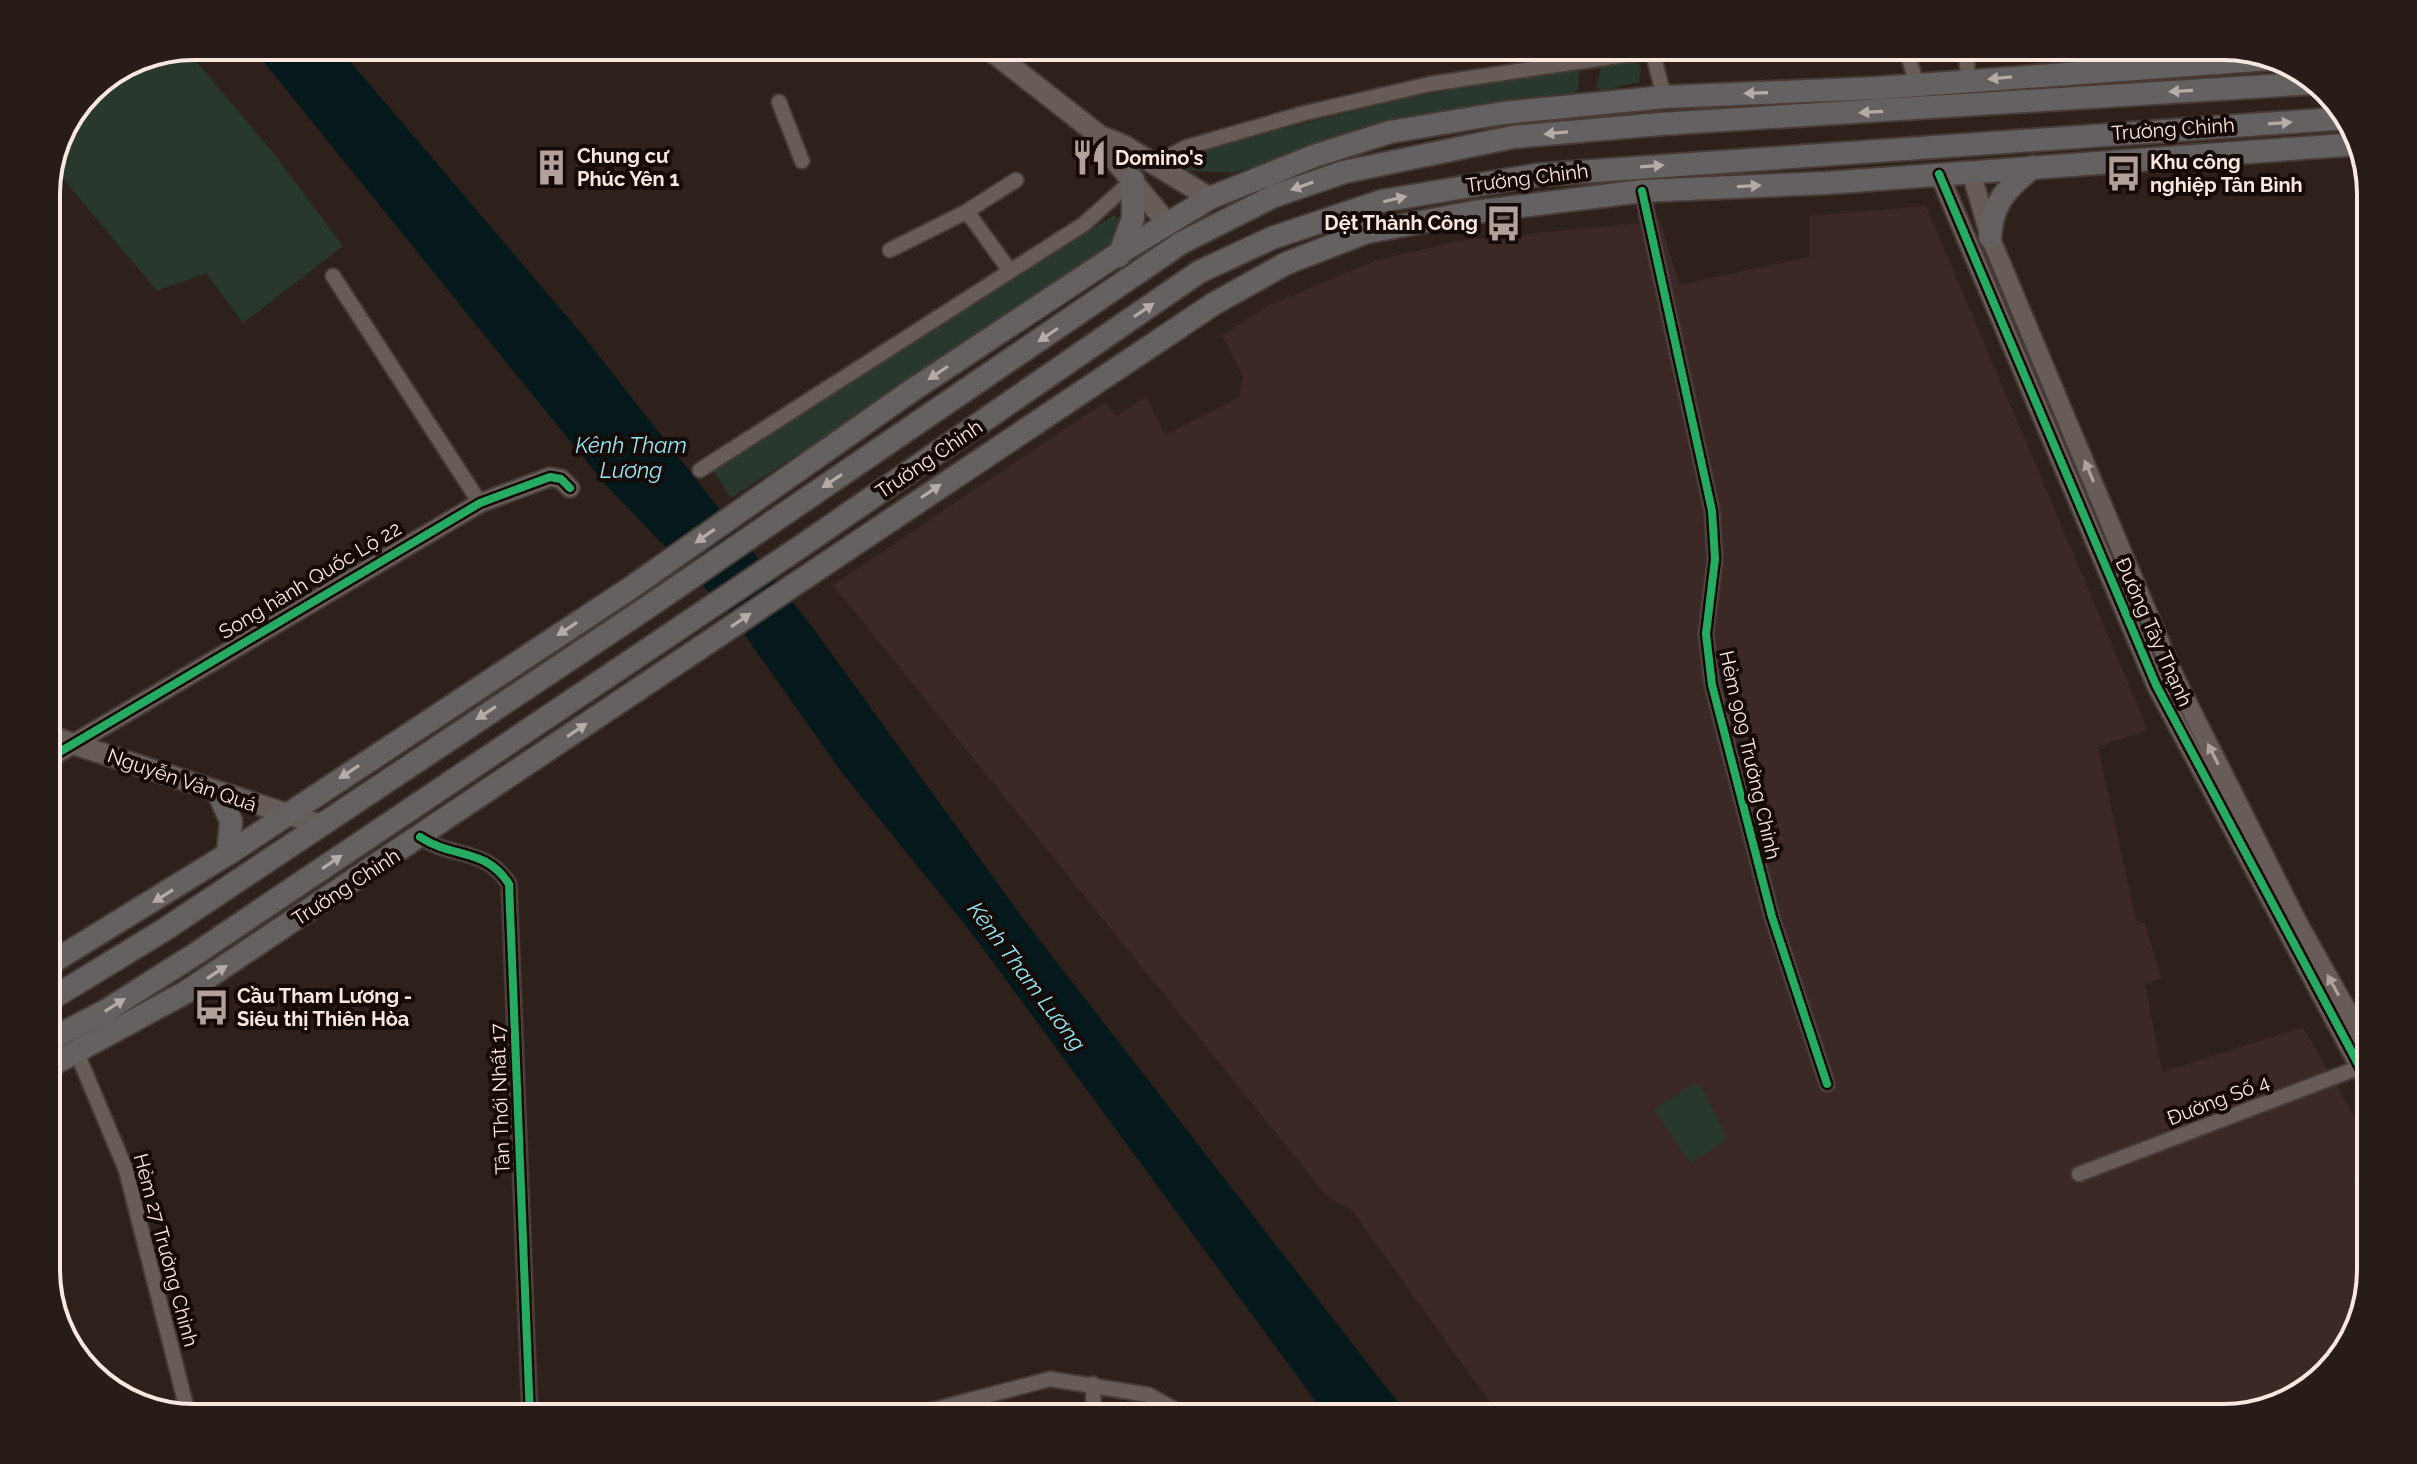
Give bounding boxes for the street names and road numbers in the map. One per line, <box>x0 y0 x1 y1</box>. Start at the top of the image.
street label: Trường Chinh <box>2111 113 2235 145</box>
street label: Trường Chinh <box>1464 159 1590 197</box>
street label: Trường Chinh <box>871 415 987 503</box>
street label: Song hành Quốc Lộ 22 <box>214 516 406 644</box>
street label: Đường Tây Thạnh <box>2110 554 2198 710</box>
street label: Hẻm 909 Trường Chinh <box>1714 648 1786 862</box>
street label: Nguyễn Văn Quá <box>104 743 260 817</box>
street label: Trường Chinh <box>288 843 404 931</box>
street label: Tân Thới Nhất 17 <box>485 1023 515 1175</box>
street label: Đường Số 4 <box>2164 1070 2272 1130</box>
street label: Hẻm 27 Trường Chinh <box>129 1151 203 1349</box>

